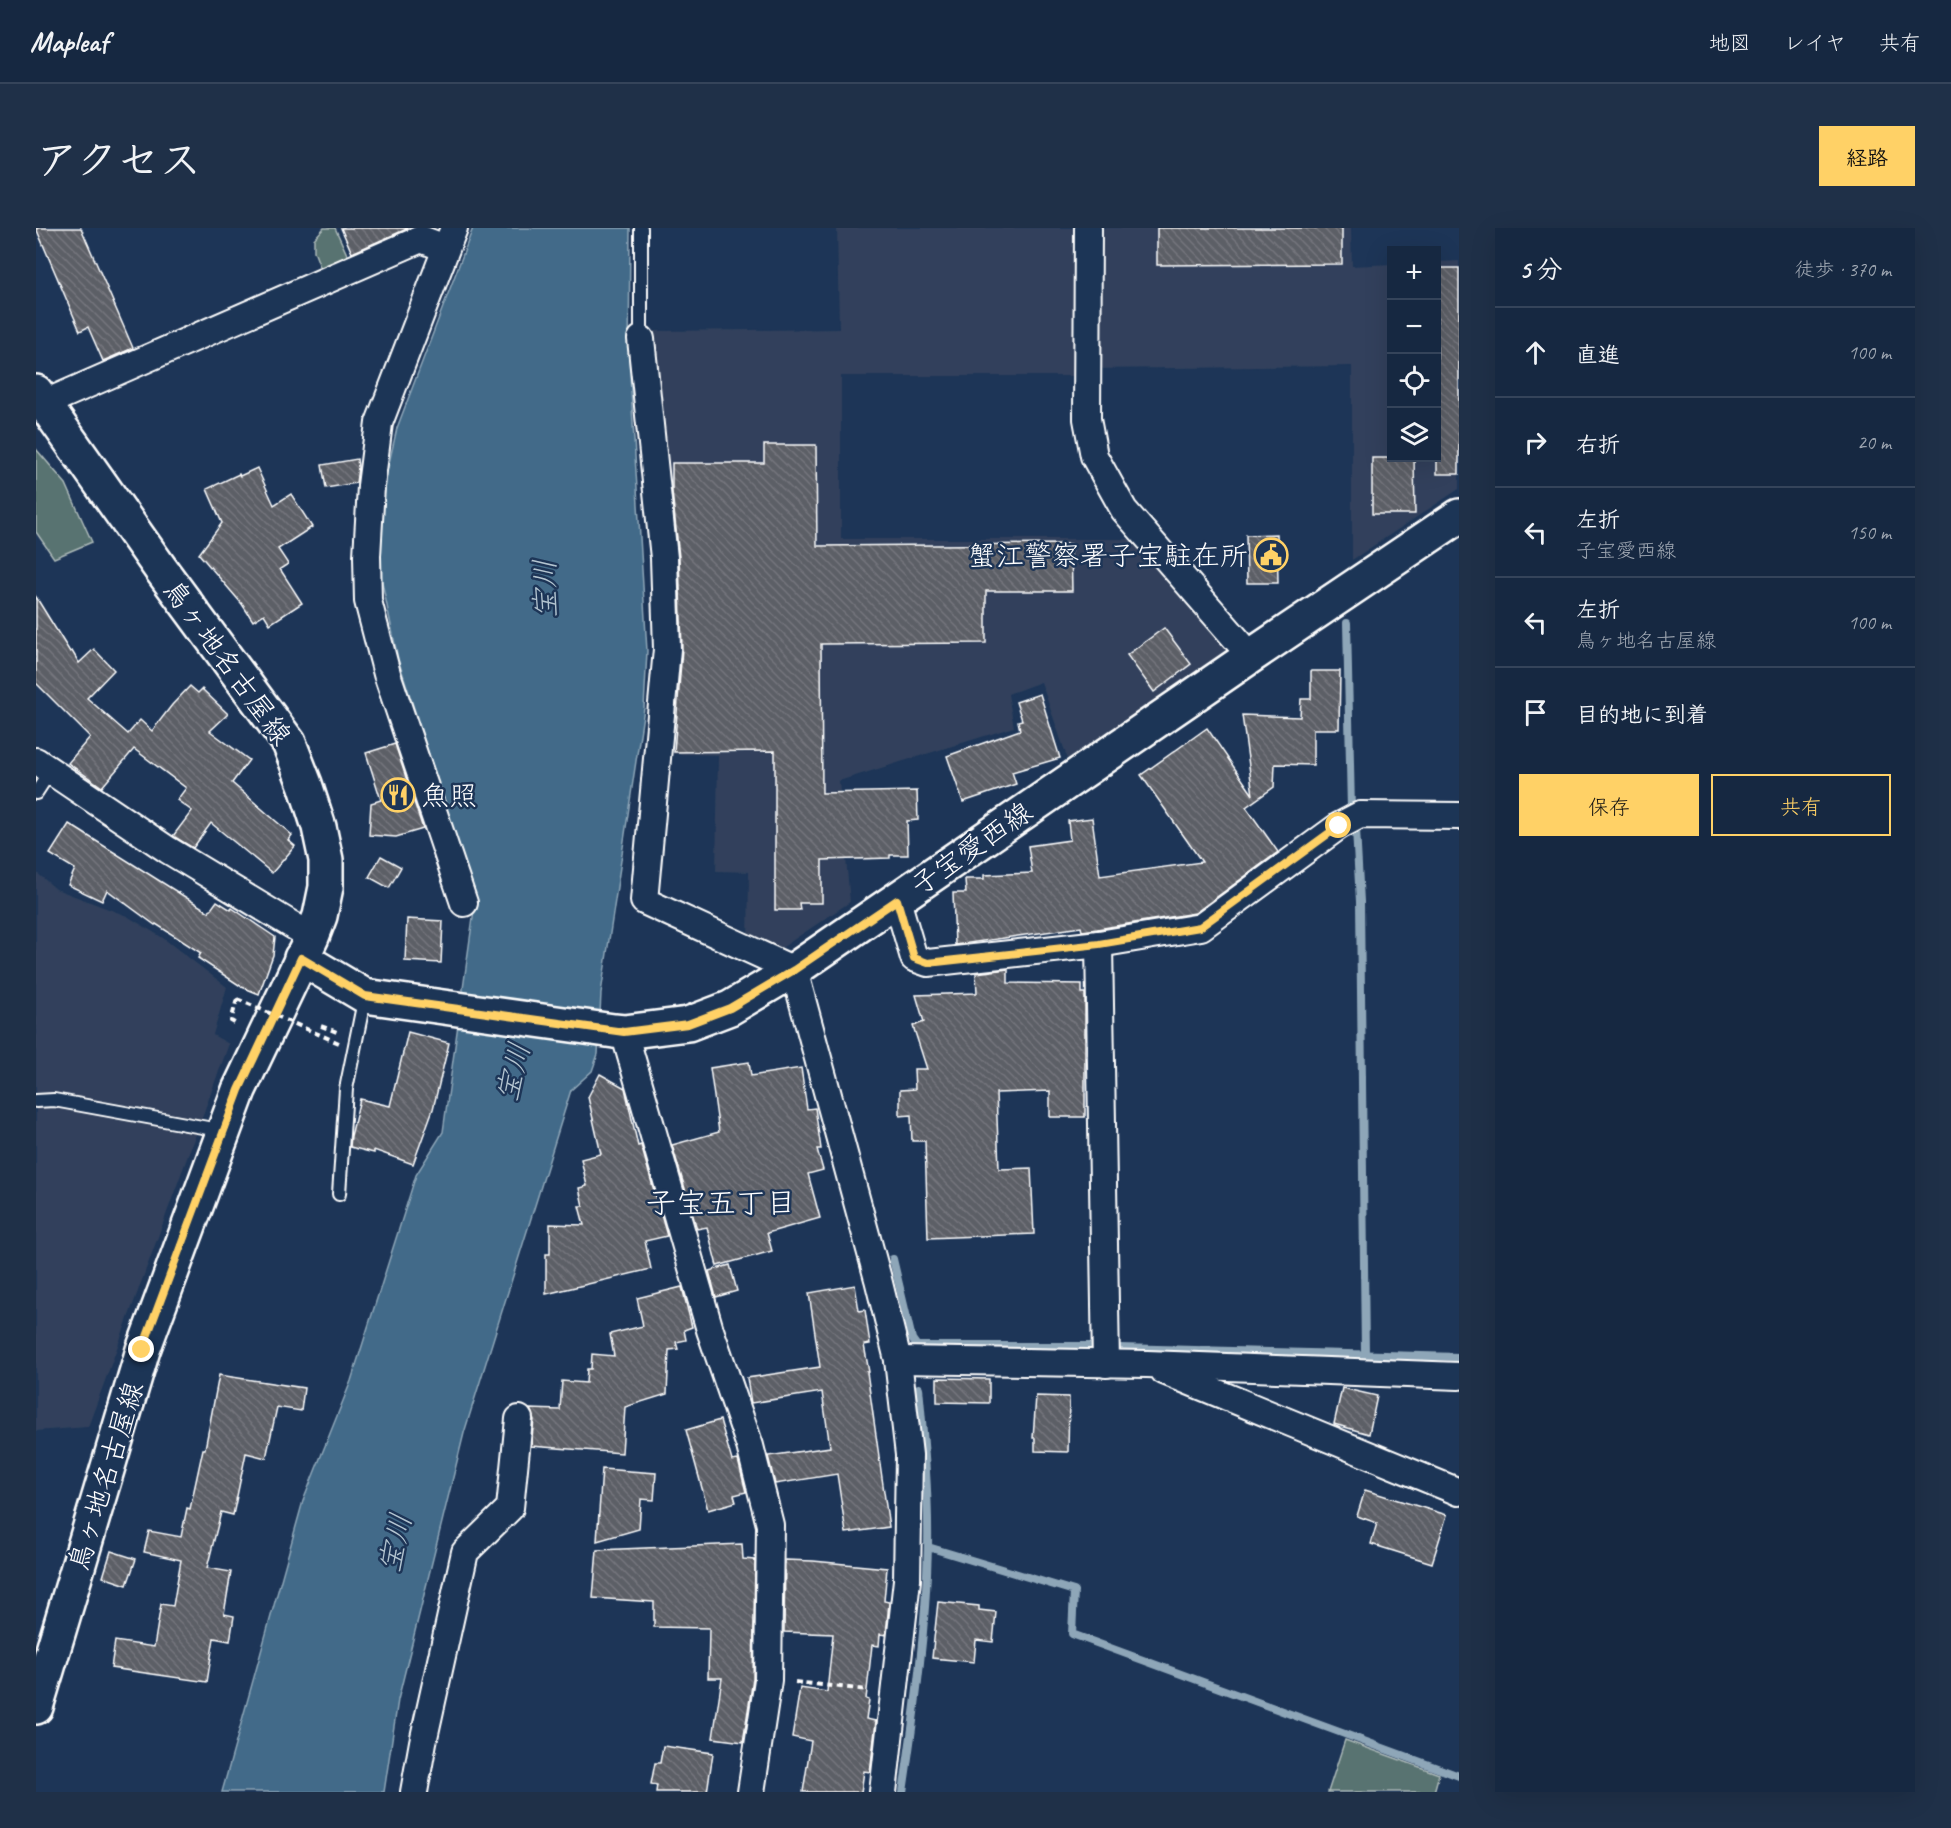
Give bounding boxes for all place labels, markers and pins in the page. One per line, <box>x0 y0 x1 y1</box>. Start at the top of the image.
public building icon: 蟹江警察署子宝駐在所 <box>1253 537 1289 573</box>
place label: 蟹江警察署子宝駐在所 <box>968 538 1248 573</box>
restaurant icon: 魚照 <box>380 777 416 813</box>
place label: 魚照 <box>421 778 477 813</box>

